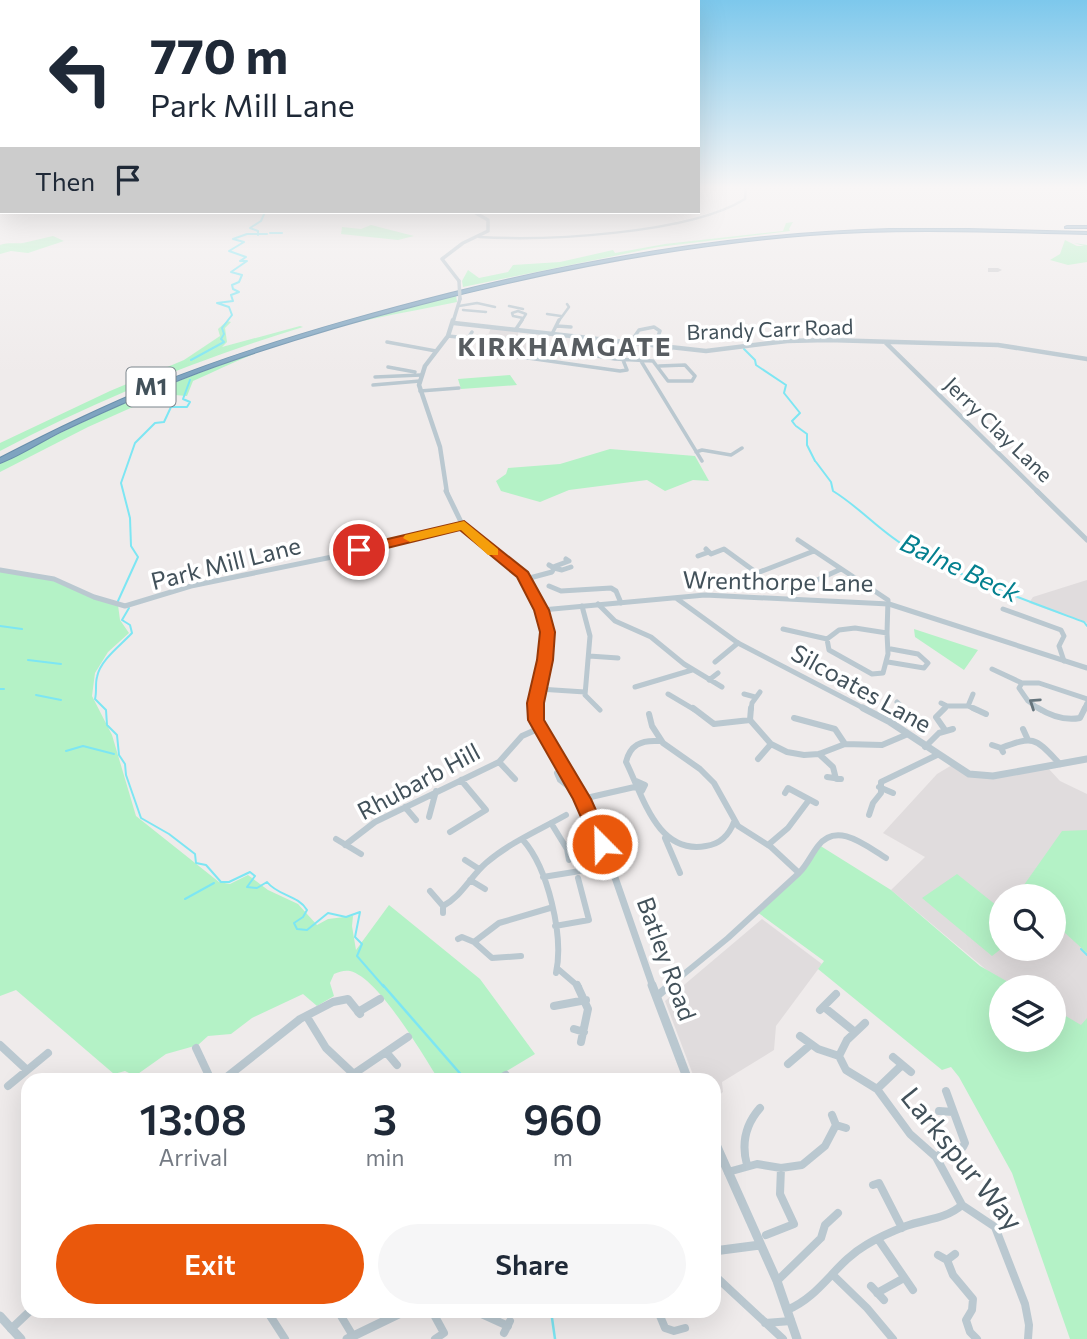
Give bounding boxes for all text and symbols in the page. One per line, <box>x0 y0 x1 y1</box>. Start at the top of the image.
text: 770 m <box>150 24 288 84</box>
icon: left <box>35 28 126 119</box>
text: Park Mill Lane <box>150 84 355 124</box>
icon: arrive <box>109 161 147 199</box>
text: Then <box>35 165 95 196</box>
street label: Brandy Carr Road <box>686 313 854 344</box>
district label: KIRKHAMGATE <box>457 330 673 361</box>
road number: M1 <box>127 368 176 406</box>
street label: Jerry Clay Lane <box>940 371 1058 487</box>
pin <box>329 520 389 580</box>
water label: Balne Beck <box>896 526 1026 608</box>
street label: Park Mill Lane <box>148 530 304 595</box>
icon: arrive <box>340 531 378 569</box>
street label: Wrenthorpe Lane <box>683 564 874 597</box>
street label: Silcoates Lane <box>787 637 937 738</box>
one-way arrow <box>1029 699 1042 711</box>
street label: Rhubarb Hill <box>352 736 485 825</box>
position arrow <box>565 807 639 881</box>
map controls <box>989 884 1066 1052</box>
button: search <box>989 884 1066 961</box>
street label: Batley Road <box>632 893 703 1024</box>
button: layers <box>989 975 1066 1052</box>
street label: Larkspur Way <box>895 1080 1031 1237</box>
text: 13:08 <box>140 1092 247 1144</box>
text: 3 <box>373 1092 397 1144</box>
text: 960 <box>523 1092 602 1144</box>
text: Arrival <box>158 1143 228 1171</box>
text: min <box>365 1143 405 1171</box>
text: m <box>553 1143 573 1171</box>
button: Exit <box>56 1224 364 1304</box>
button: Share <box>378 1224 686 1304</box>

